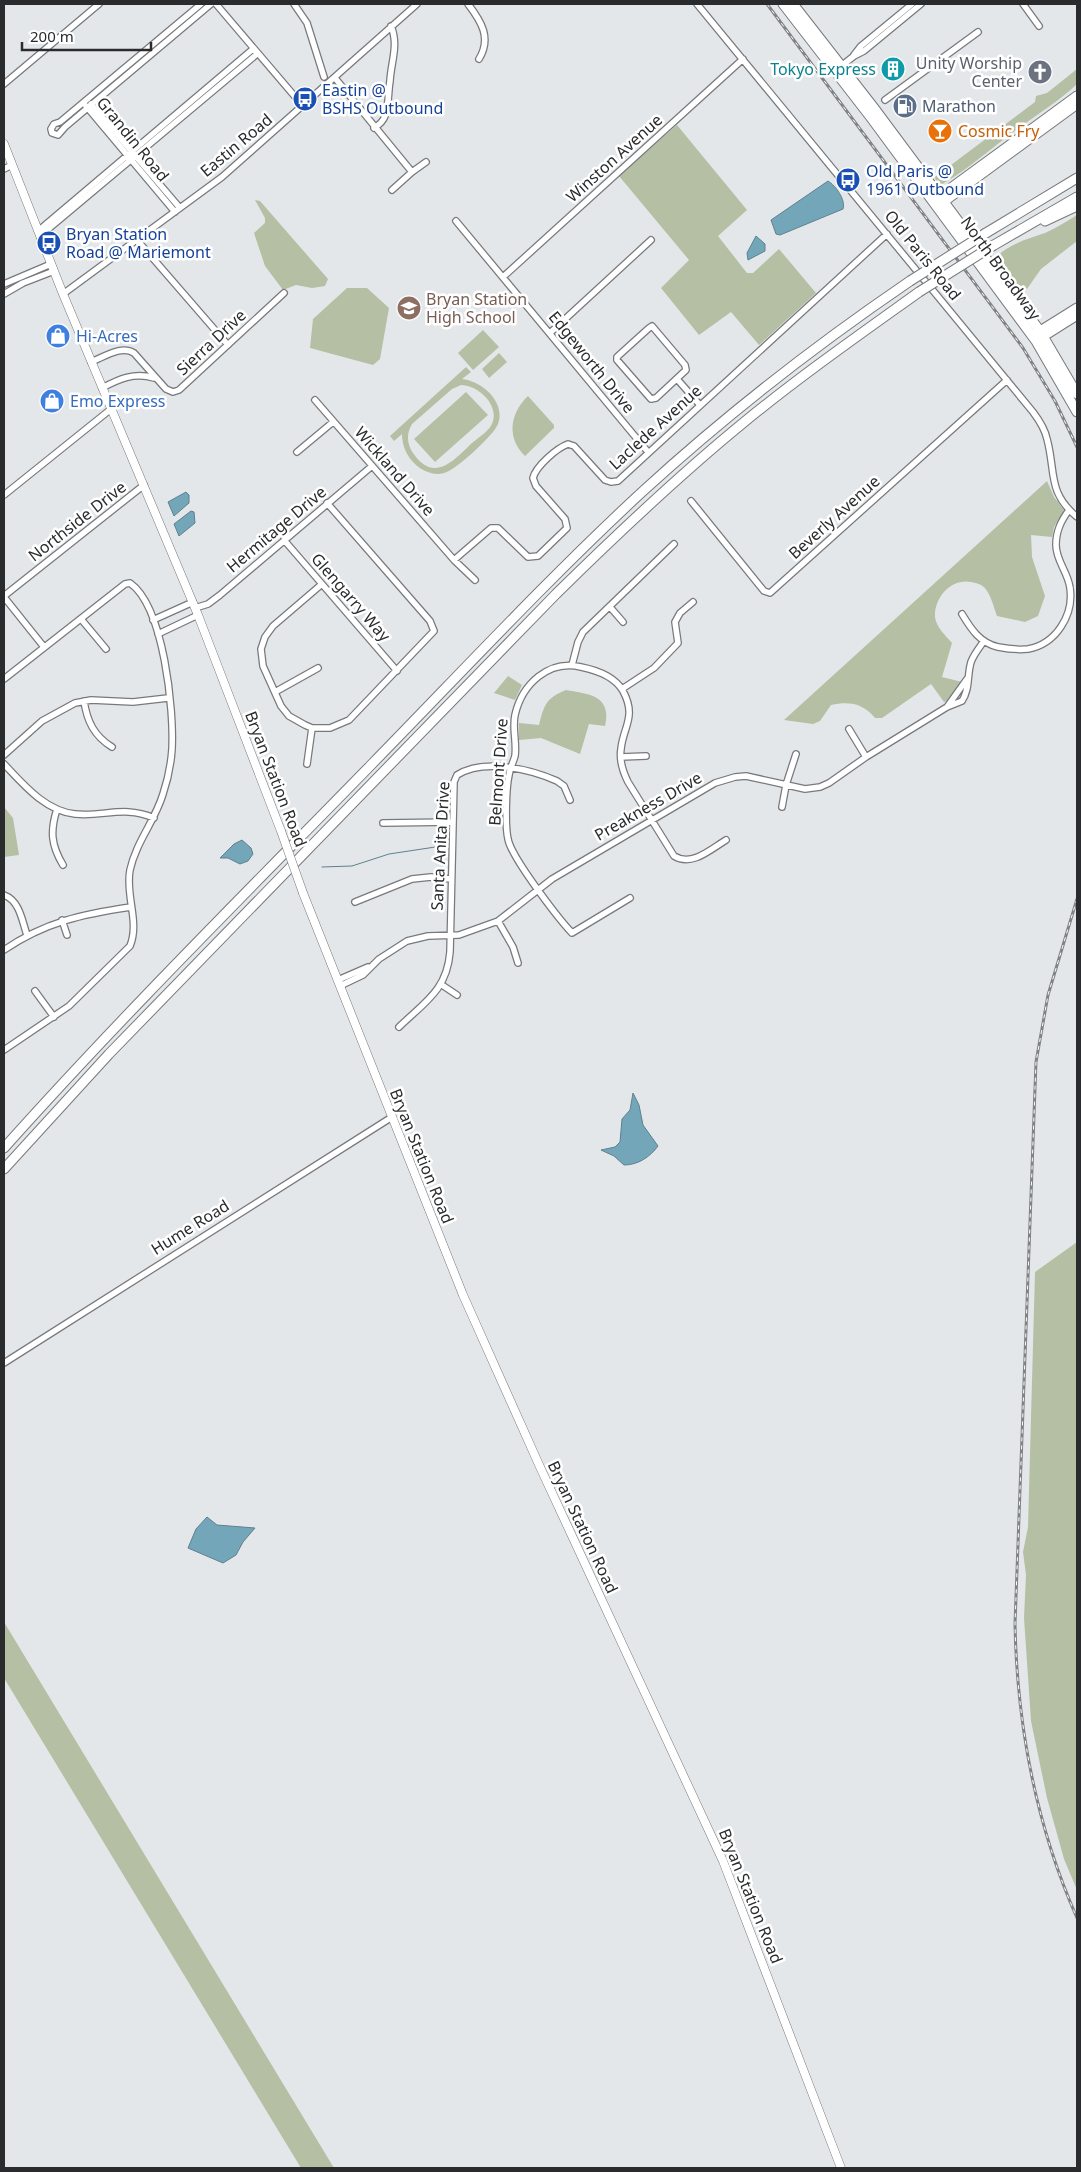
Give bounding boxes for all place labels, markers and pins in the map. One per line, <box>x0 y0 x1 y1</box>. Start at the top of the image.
place label: Unity Worship Center <box>916 52 1022 92</box>
building icon: Tokyo Express <box>880 56 906 82</box>
place label: Tokyo Express <box>770 58 876 80</box>
church icon: Unity Worship Center <box>1027 59 1053 85</box>
place label: Eastin @ BSHS Outbound <box>322 79 443 119</box>
bus stop icon: Eastin @ BSHS Outbound <box>292 86 318 112</box>
fuel station icon: Marathon <box>892 93 918 119</box>
place label: Marathon <box>922 95 996 117</box>
bar icon: Cosmic Fry <box>927 118 953 144</box>
place label: Cosmic Fry <box>958 120 1040 142</box>
place label: Old Paris @ 1961 Outbound <box>866 160 984 200</box>
bus stop icon: Old Paris @ 1961 Outbound <box>835 167 861 193</box>
place label: Bryan Station Road @ Mariemont <box>66 223 211 263</box>
bus stop icon: Bryan Station Road @ Mariemont <box>36 230 62 256</box>
place label: Bryan Station High School <box>426 288 527 328</box>
school or university icon: Bryan Station High School <box>396 295 422 321</box>
shop icon: Hi-Acres <box>45 323 71 349</box>
place label: Hi-Acres <box>76 325 138 347</box>
shop icon: Emo Express <box>39 388 65 414</box>
place label: Emo Express <box>70 390 166 412</box>

